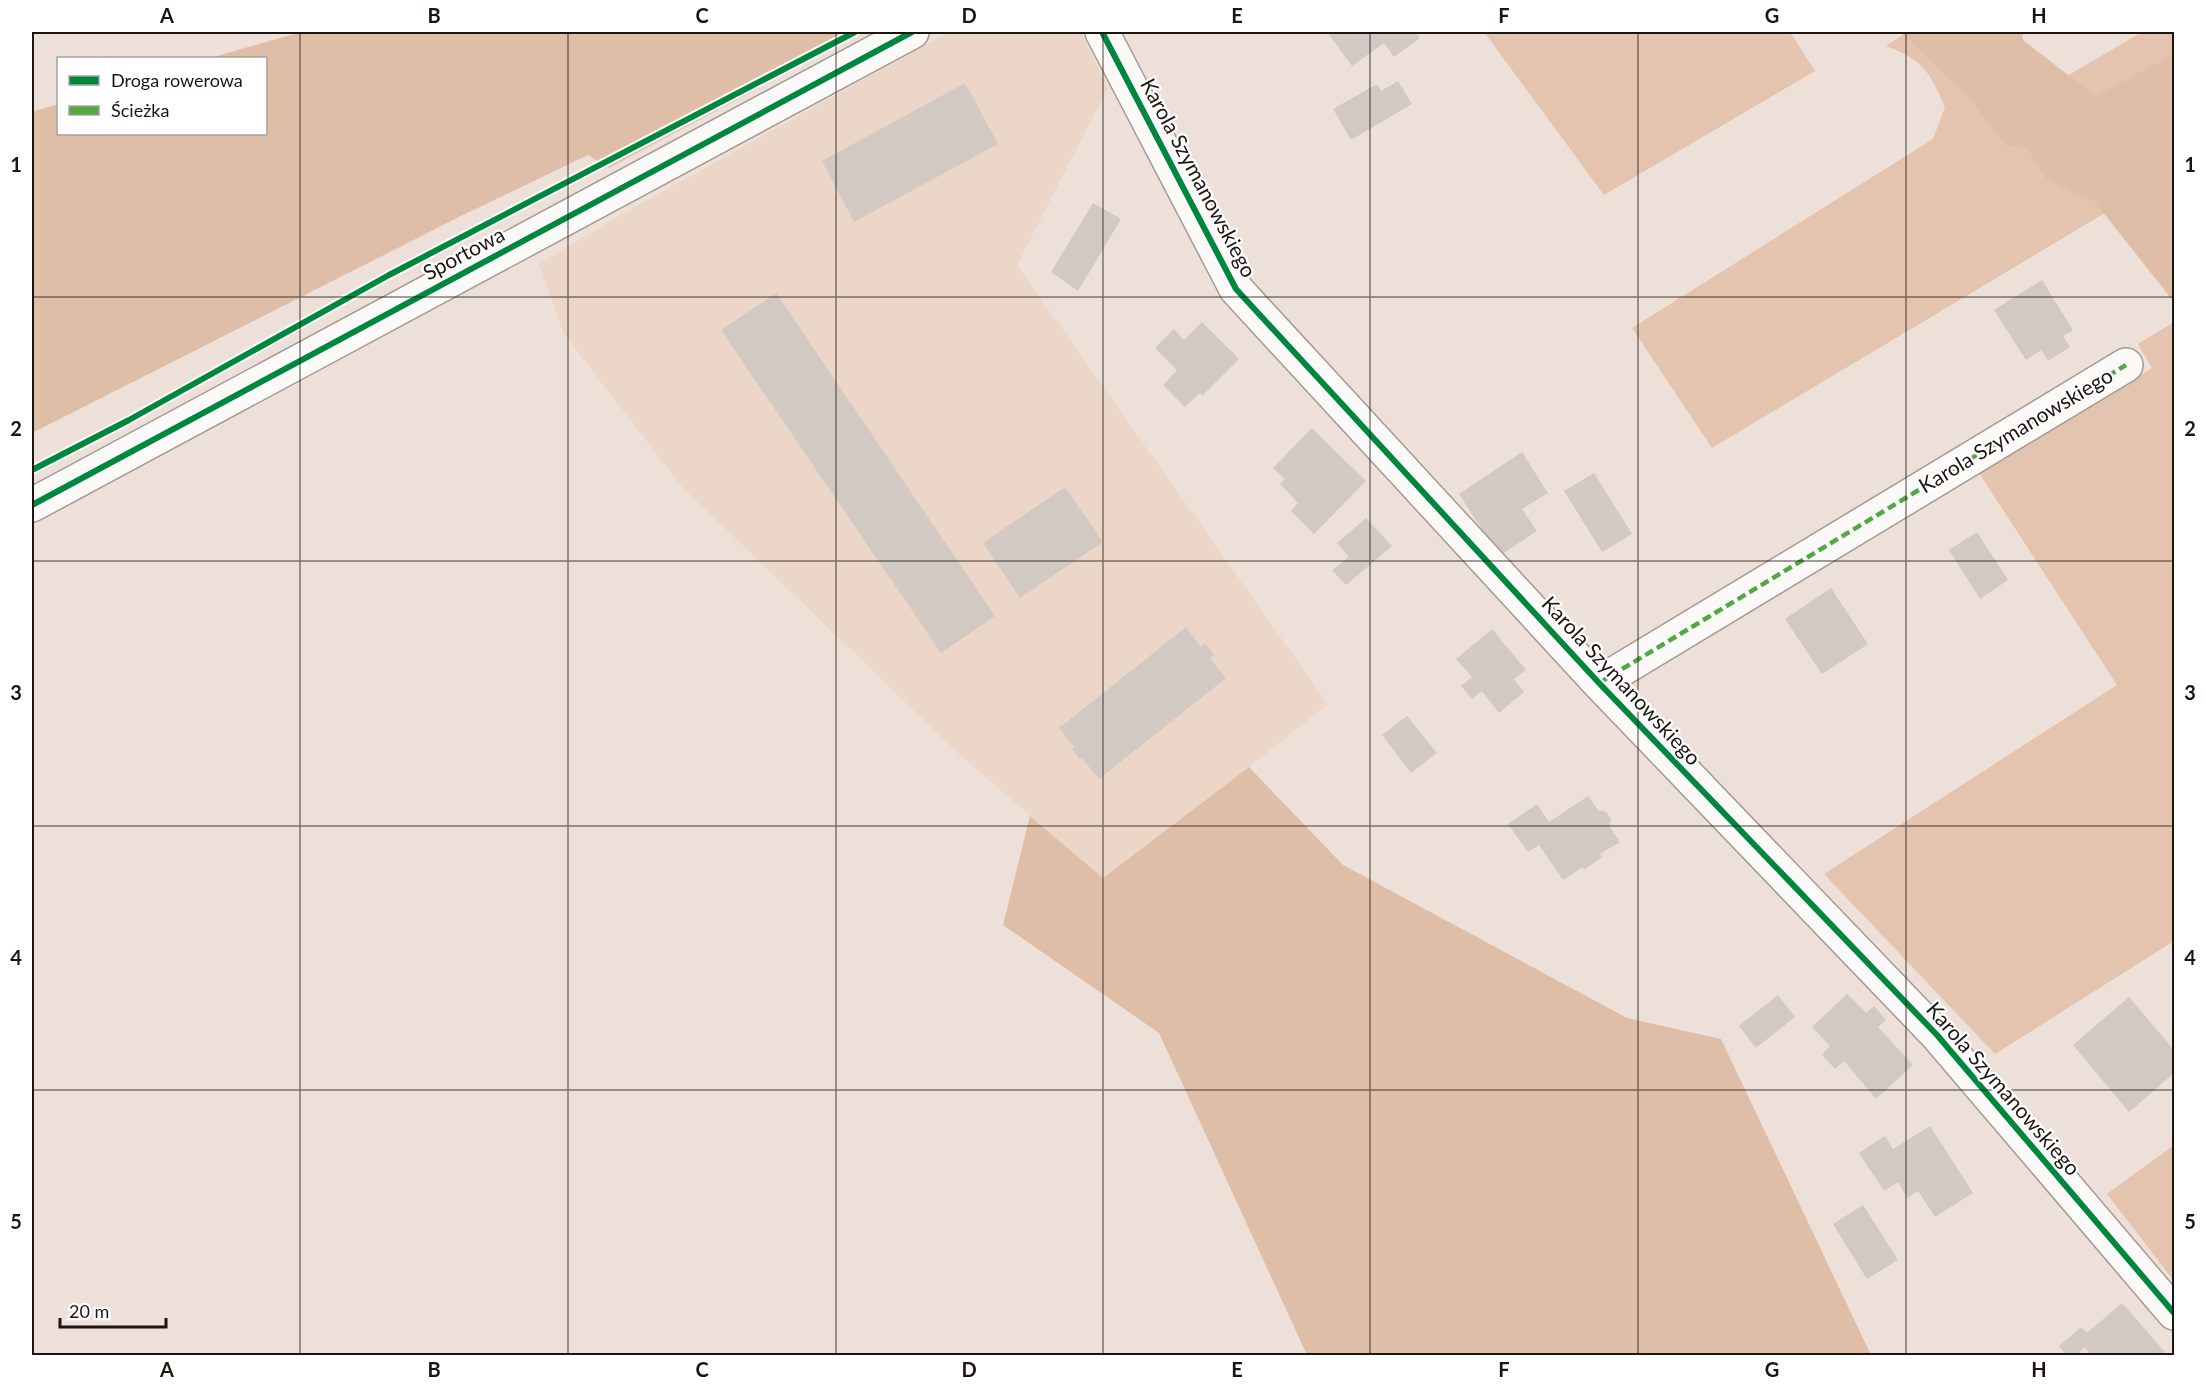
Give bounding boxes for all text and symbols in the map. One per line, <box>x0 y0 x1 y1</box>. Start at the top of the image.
text: A <box>159 3 174 27</box>
text: B <box>427 3 441 27</box>
text: C <box>695 3 709 27</box>
text: D <box>961 3 977 27</box>
text: E <box>1231 3 1243 27</box>
text: F <box>1498 3 1510 27</box>
text: G <box>1765 3 1779 27</box>
text: H <box>2031 3 2047 27</box>
legend <box>57 57 267 135</box>
text: Droga rowerowa <box>111 69 243 91</box>
street label: Karola Szymanowskiego <box>1136 74 1262 281</box>
text: Ścieżka <box>111 99 169 121</box>
text: 1 <box>10 152 22 176</box>
text: 1 <box>2184 152 2196 176</box>
street label: Sportowa <box>418 221 508 284</box>
street label: Karola Szymanowskiego <box>1914 362 2117 498</box>
text: 2 <box>10 416 22 440</box>
text: 2 <box>2184 416 2196 440</box>
street label: Karola Szymanowskiego <box>1537 590 1707 770</box>
text: 3 <box>10 680 22 704</box>
text: 3 <box>2184 680 2196 704</box>
text: 4 <box>10 945 22 969</box>
text: 4 <box>2184 945 2196 969</box>
street label: Karola Szymanowskiego <box>1922 996 2086 1180</box>
text: 5 <box>10 1209 22 1233</box>
text: 5 <box>2184 1209 2196 1233</box>
scale bar <box>60 1291 166 1329</box>
text: 20 m <box>69 1300 109 1322</box>
text: A <box>159 1357 174 1381</box>
text: B <box>427 1357 441 1381</box>
text: C <box>695 1357 709 1381</box>
text: D <box>961 1357 977 1381</box>
text: E <box>1231 1357 1243 1381</box>
text: F <box>1498 1357 1510 1381</box>
text: G <box>1765 1357 1779 1381</box>
text: H <box>2031 1357 2047 1381</box>

